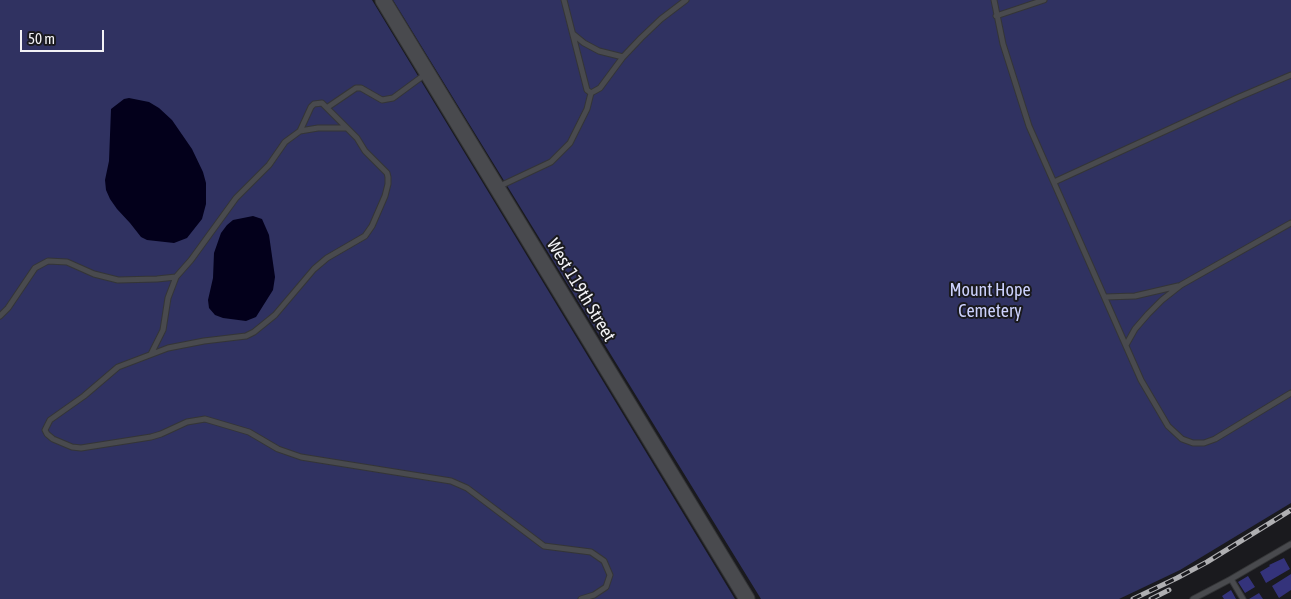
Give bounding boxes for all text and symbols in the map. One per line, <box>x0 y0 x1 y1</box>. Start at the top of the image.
scale bar <box>22 20 106 52</box>
text: 50 m <box>28 30 55 47</box>
street label: West 119th Street <box>542 235 620 345</box>
park label: Mount Hope Cemetery <box>949 279 1031 322</box>

